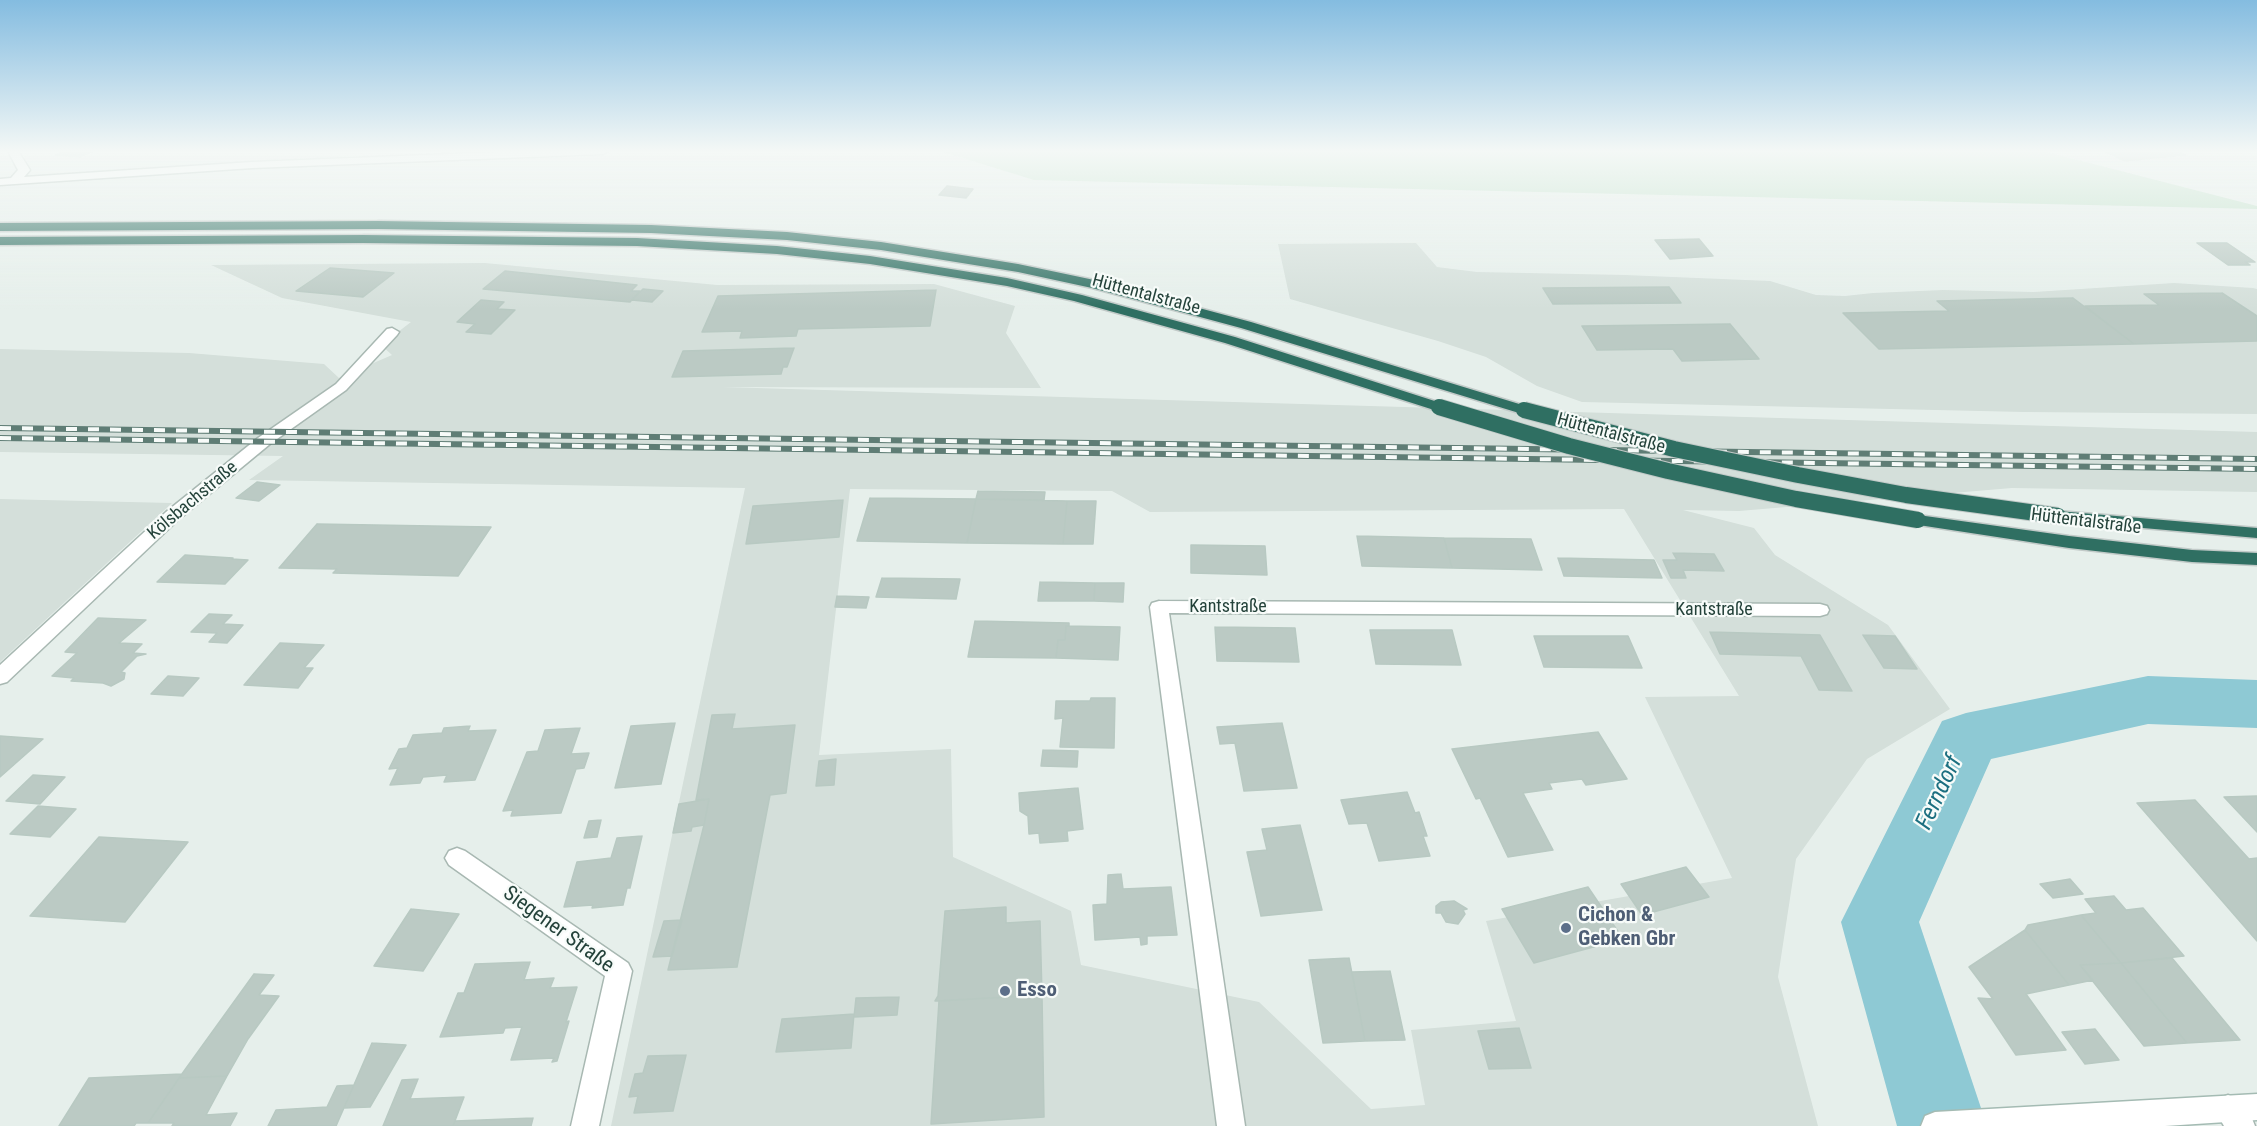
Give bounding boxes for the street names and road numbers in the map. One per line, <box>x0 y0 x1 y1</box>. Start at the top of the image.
street label: Hüttentalstraße <box>1090 270 1202 320</box>
street label: Hüttentalstraße <box>1555 409 1667 459</box>
street label: Kölsbachstraße <box>144 457 242 545</box>
street label: Hüttentalstraße <box>2030 505 2142 539</box>
street label: Kantstraße <box>1189 596 1267 618</box>
street label: Kantstraße <box>1675 599 1753 621</box>
street label: Siegener Straße <box>498 881 618 979</box>

